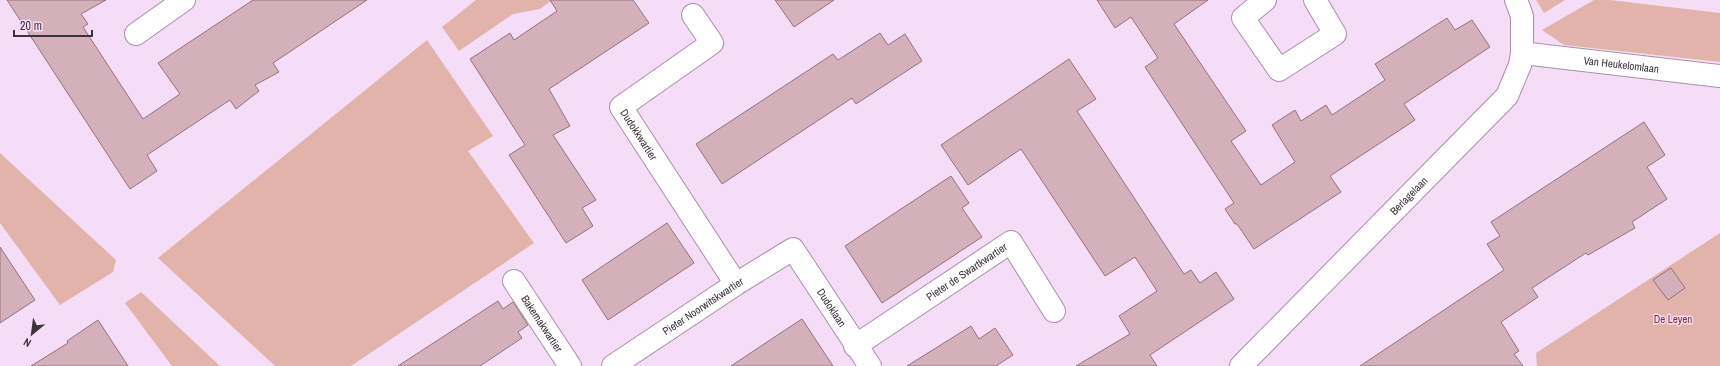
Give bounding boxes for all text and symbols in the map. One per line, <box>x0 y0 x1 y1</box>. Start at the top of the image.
scale bar <box>14 12 92 38</box>
text: 20 m <box>20 18 42 34</box>
street label: Van Heukelomlaan <box>1583 53 1660 76</box>
street label: Dudokkwartier <box>617 106 661 163</box>
street label: Berlagelaan <box>1387 174 1431 218</box>
street label: Pieter de Swartkwartier <box>923 240 1010 304</box>
street label: Pieter Noorwitskwartier <box>660 274 746 338</box>
street label: Dudoklaan <box>814 286 849 330</box>
street label: Bakemakwartier <box>518 292 566 355</box>
park label: De Leyen <box>1654 312 1692 326</box>
north arrow <box>12 314 52 354</box>
text: N <box>21 335 33 350</box>

